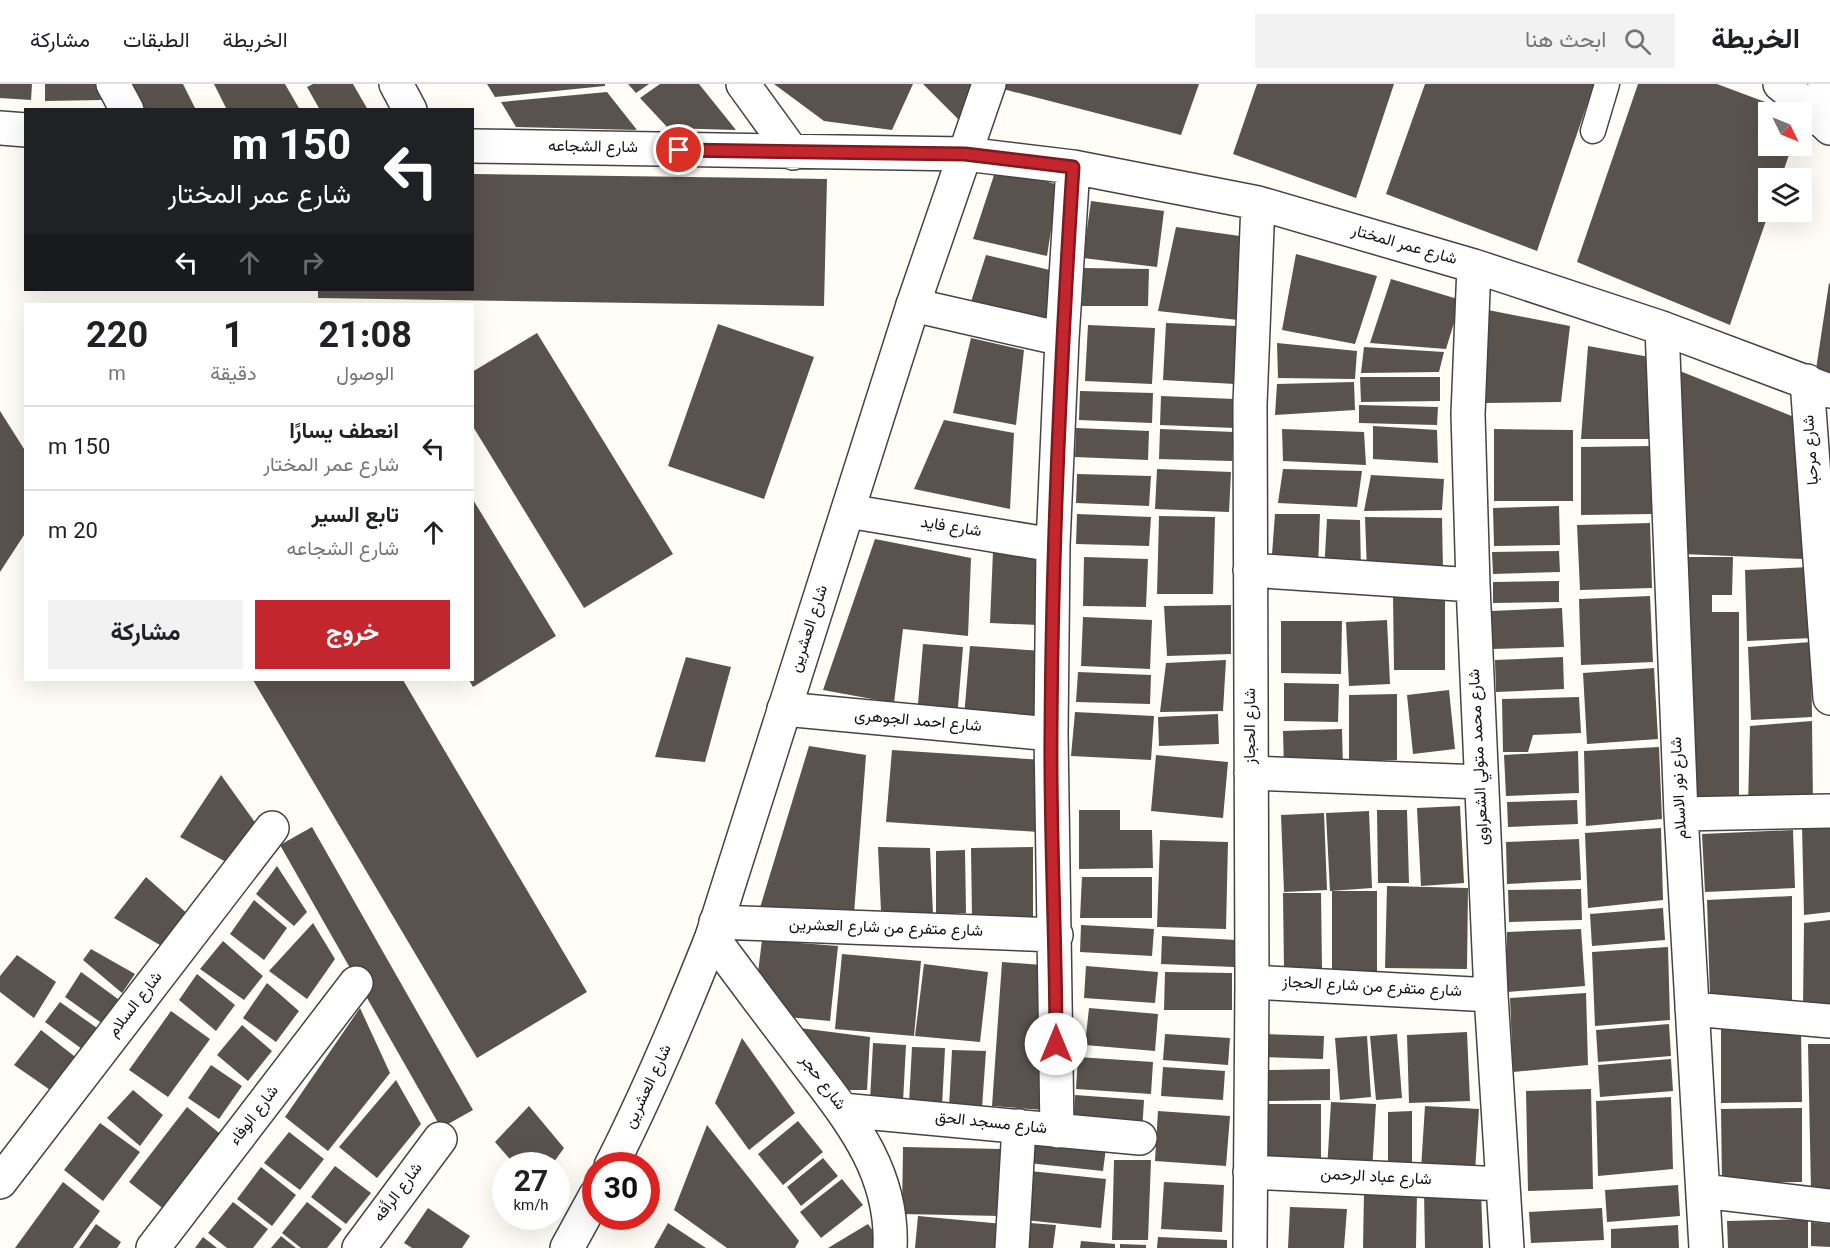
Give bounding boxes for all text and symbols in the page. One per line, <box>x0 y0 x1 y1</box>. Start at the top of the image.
search box <box>1255 14 1675 68</box>
text: الخريطة <box>1711 19 1800 63</box>
text: ابحث هنا <box>1525 24 1606 59</box>
text: مشاركة <box>30 25 90 58</box>
text: الطبقات <box>123 25 190 58</box>
text: الخريطة <box>223 25 288 58</box>
icon: search <box>1621 25 1654 58</box>
north arrow <box>1758 102 1812 156</box>
map controls <box>1758 102 1812 222</box>
text: 150 m <box>232 116 351 182</box>
pin <box>653 124 704 175</box>
icon: left <box>372 132 450 210</box>
icon: arrive <box>662 133 695 166</box>
street label: شارع الشجاعه <box>548 135 638 161</box>
button: layers <box>1758 168 1812 222</box>
text: شارع عمر المختار <box>168 175 351 218</box>
street label: شارع عمر المختار <box>1347 219 1460 273</box>
icon: left <box>170 246 203 279</box>
icon: ahead <box>233 246 266 279</box>
icon: right <box>296 246 329 279</box>
text: 220 <box>86 310 148 366</box>
text: 1 <box>223 310 244 366</box>
text: 21:08 <box>319 310 412 366</box>
text: m <box>108 359 126 391</box>
text: دقيقة <box>210 359 256 391</box>
text: الوصول <box>336 359 394 391</box>
street label: شارع مرحبا <box>1797 414 1827 486</box>
text: انعطف يسارًا <box>289 415 399 450</box>
text: 150 m <box>48 431 110 466</box>
icon: left <box>417 432 450 465</box>
text: شارع عمر المختار <box>263 450 399 482</box>
text: تابع السير <box>311 499 399 534</box>
street label: شارع فايد <box>919 511 983 545</box>
text: 20 m <box>48 515 98 550</box>
icon: ahead <box>417 516 450 549</box>
text: شارع الشجاعه <box>286 534 399 566</box>
street label: شارع العشرين <box>784 582 836 676</box>
button: مشاركة <box>48 600 243 669</box>
button: خروج <box>255 600 450 669</box>
street label: شارع محمد متولي الشعراوى <box>1463 668 1497 846</box>
street label: شارع الحجاز <box>1239 688 1264 765</box>
street label: شارع احمد الجوهرى <box>853 704 983 740</box>
street label: شارع نور الاسلام <box>1665 736 1695 840</box>
street label: شارع متفرع من شارع العشرين <box>789 913 983 945</box>
street label: شارع السلام <box>102 967 170 1043</box>
street label: شارع متفرع من شارع الحجاز <box>1281 971 1462 1005</box>
position arrow <box>1024 1012 1088 1076</box>
street label: شارع العشرين <box>619 1041 679 1133</box>
street label: شارع حجر <box>792 1049 851 1116</box>
street label: شارع الوفاء <box>224 1081 286 1151</box>
street label: شارع مسجد الحق <box>934 1106 1048 1142</box>
speed limit sign: 30 <box>582 1152 660 1230</box>
street label: شارع الرأفه <box>368 1158 430 1228</box>
text: 27 <box>514 1160 548 1207</box>
street label: شارع عباد الرحمن <box>1320 1163 1432 1193</box>
text: km/h <box>513 1195 549 1218</box>

